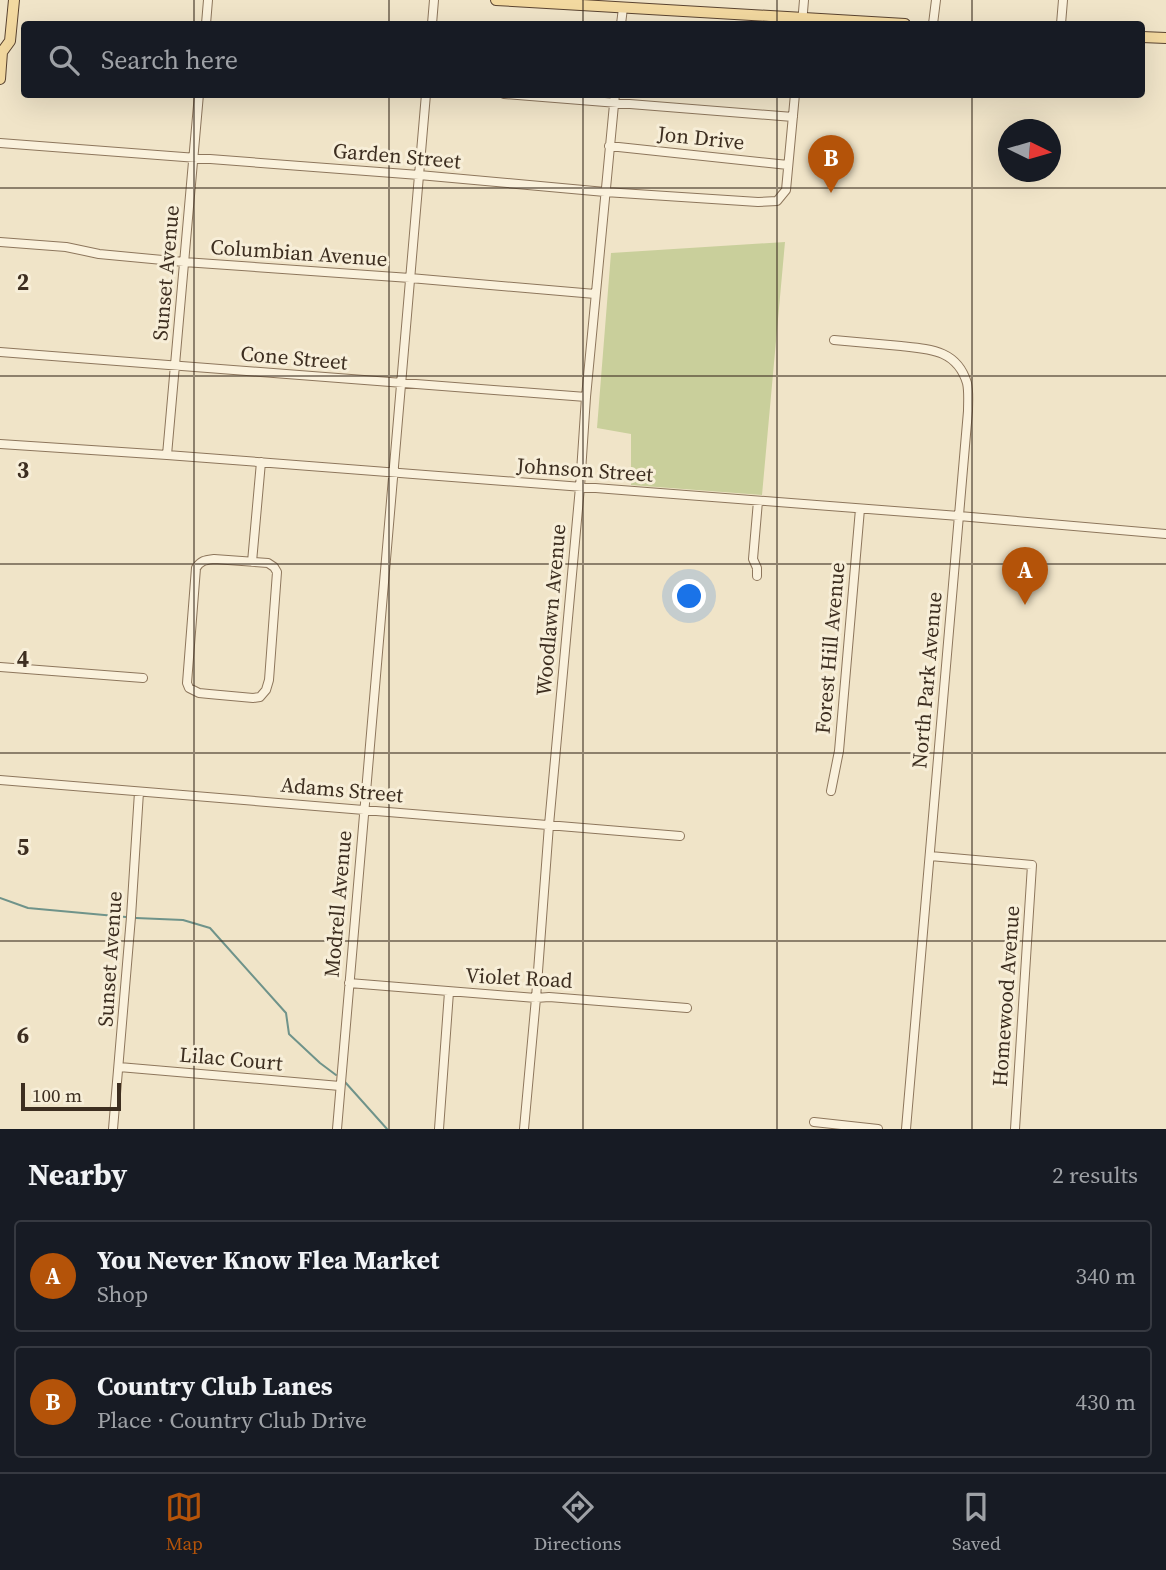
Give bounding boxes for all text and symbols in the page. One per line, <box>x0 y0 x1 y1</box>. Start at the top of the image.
search box <box>21 21 1145 98</box>
icon: search <box>45 41 83 79</box>
text: Search here <box>101 42 238 78</box>
street label: Jon Drive <box>655 118 746 156</box>
north arrow <box>998 119 1061 182</box>
street label: Garden Street <box>332 135 462 176</box>
pin: B <box>808 135 854 193</box>
street label: Sunset Avenue <box>145 204 186 342</box>
street label: Columbian Avenue <box>210 232 388 273</box>
text: 2 <box>17 266 29 298</box>
street label: Cone Street <box>239 338 349 377</box>
street label: Johnson Street <box>515 450 654 489</box>
text: 3 <box>17 454 29 486</box>
street label: Woodlawn Avenue <box>529 523 572 697</box>
pin: A <box>1002 547 1048 605</box>
street label: Forest Hill Avenue <box>808 561 851 735</box>
your location <box>672 579 706 613</box>
street label: North Park Avenue <box>904 590 949 770</box>
text: 4 <box>17 643 29 675</box>
street label: Adams Street <box>279 770 405 809</box>
street label: Modrell Avenue <box>317 829 358 979</box>
text: 5 <box>17 831 29 863</box>
street label: Sunset Avenue <box>90 890 129 1028</box>
street label: Homewood Avenue <box>985 904 1026 1088</box>
street label: Violet Road <box>465 960 573 995</box>
text: 6 <box>17 1019 29 1051</box>
street label: Lilac Court <box>178 1040 284 1077</box>
scale bar <box>21 1080 121 1112</box>
text: 100 m <box>32 1082 82 1108</box>
text: Nearby <box>28 1154 127 1195</box>
text: 2 results <box>1052 1159 1138 1191</box>
text: You Never Know Flea Market <box>97 1242 439 1278</box>
text: A <box>45 1260 61 1292</box>
text: 340 m <box>1075 1260 1136 1292</box>
text: Shop <box>97 1278 148 1310</box>
text: Country Club Lanes <box>97 1368 333 1404</box>
text: B <box>46 1386 60 1418</box>
text: 430 m <box>1075 1386 1136 1418</box>
text: Place · Country Club Drive <box>97 1404 367 1436</box>
tab: Map <box>165 1488 203 1556</box>
tab: Directions <box>534 1488 622 1556</box>
tab: Saved <box>952 1488 1001 1556</box>

